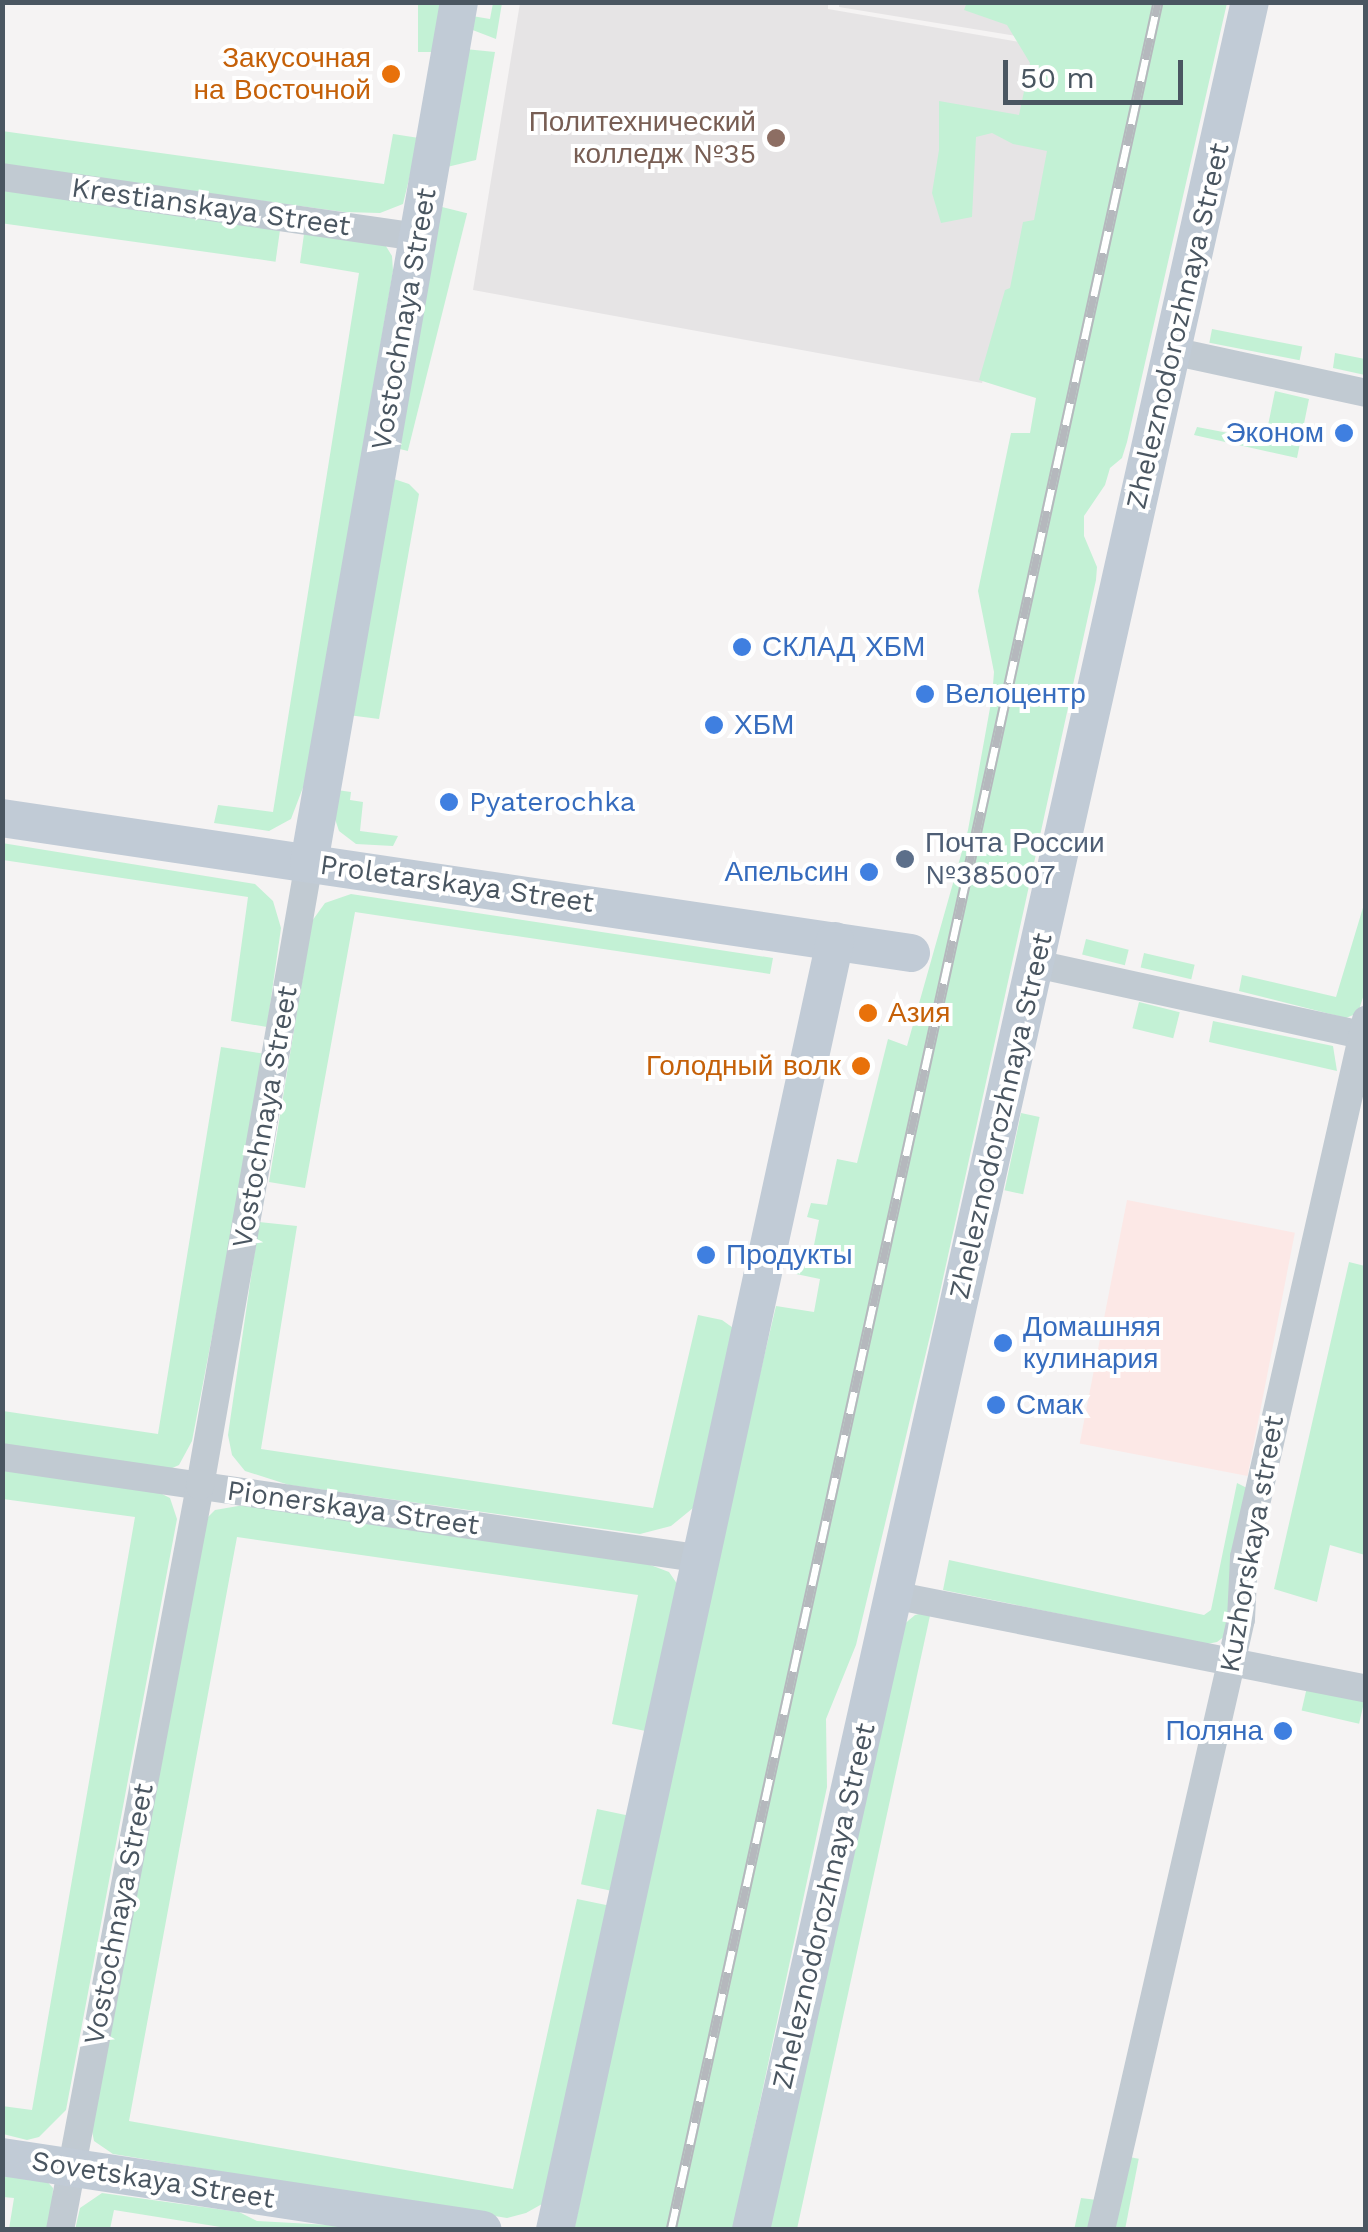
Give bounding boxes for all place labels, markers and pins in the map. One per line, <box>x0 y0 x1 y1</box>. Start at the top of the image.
place label: Закусочная на Восточной <box>193 41 371 107</box>
marker: Закусочная на Восточной <box>380 63 402 85</box>
place label: Политехнический колледж №35 <box>529 105 756 171</box>
marker: Политехнический колледж №35 <box>765 127 787 149</box>
place label: Эконом <box>1225 416 1324 450</box>
marker: Эконом <box>1333 422 1355 444</box>
place label: СКЛАД ХБМ <box>762 630 925 664</box>
marker: СКЛАД ХБМ <box>731 636 753 658</box>
place label: Велоцентр <box>945 677 1086 711</box>
marker: Велоцентр <box>914 683 936 705</box>
place label: ХБМ <box>734 708 794 742</box>
marker: ХБМ <box>703 714 725 736</box>
place label: Pyaterochka <box>469 785 636 819</box>
marker: Pyaterochka <box>438 791 460 813</box>
place label: Почта России №385007 <box>925 826 1105 892</box>
marker: Почта России №385007 <box>894 848 916 870</box>
place label: Апельсин <box>724 855 849 889</box>
marker: Апельсин <box>858 861 880 883</box>
place label: Азия <box>888 996 950 1030</box>
marker: Азия <box>857 1002 879 1024</box>
place label: Голодный волк <box>646 1049 841 1083</box>
marker: Голодный волк <box>850 1055 872 1077</box>
place label: Продукты <box>726 1238 853 1272</box>
marker: Продукты <box>695 1244 717 1266</box>
place label: Домашняя кулинария <box>1023 1310 1161 1376</box>
marker: Домашняя кулинария <box>992 1332 1014 1354</box>
place label: Смак <box>1016 1388 1083 1422</box>
marker: Смак <box>985 1394 1007 1416</box>
place label: Поляна <box>1165 1714 1263 1748</box>
marker: Поляна <box>1272 1720 1294 1742</box>

